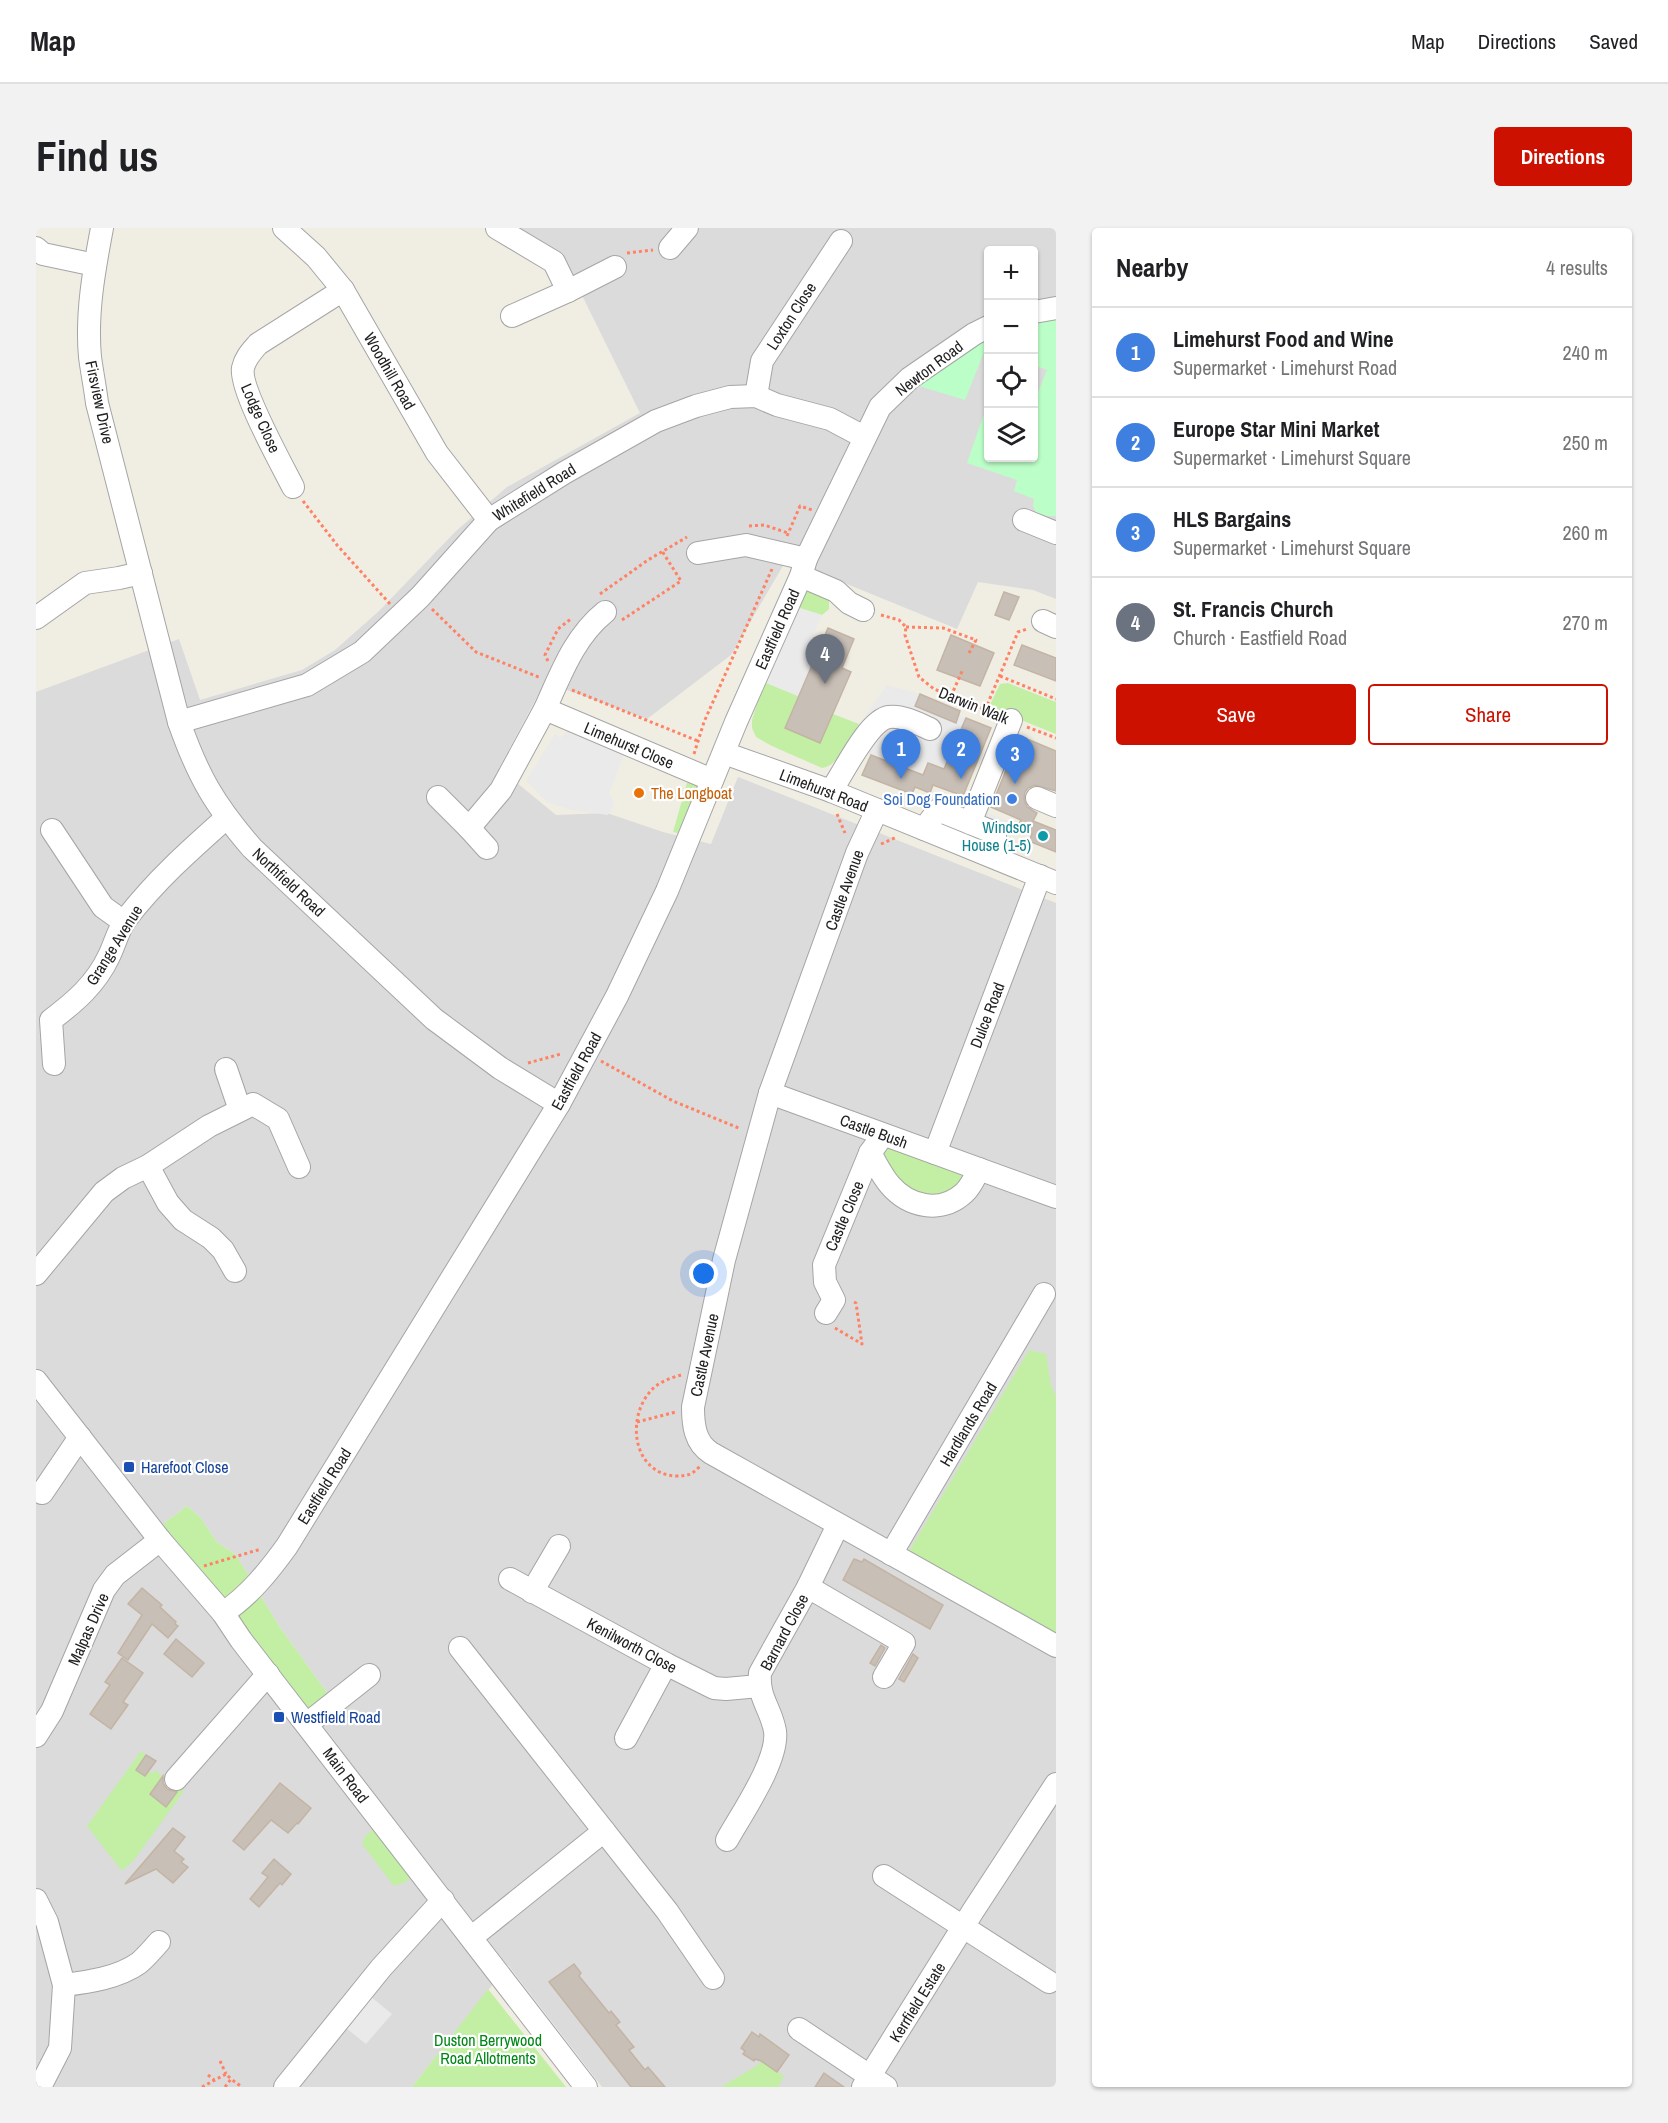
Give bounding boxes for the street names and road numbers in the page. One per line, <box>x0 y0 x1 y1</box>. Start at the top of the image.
street label: Loxton Close <box>761 278 821 354</box>
street label: Woodhill Road <box>359 328 421 414</box>
street label: Newton Road <box>891 335 967 401</box>
street label: Firsview Drive <box>80 358 120 446</box>
street label: Lodge Close <box>236 380 286 456</box>
street label: Whitefield Road <box>488 458 580 526</box>
street label: Eastfield Road <box>749 585 805 673</box>
street label: Darwin Walk <box>936 681 1013 729</box>
street label: Limehurst Close <box>581 716 677 774</box>
street label: Limehurst Road <box>776 763 872 817</box>
street label: Northfield Road <box>248 843 330 921</box>
street label: Castle Avenue <box>819 847 869 933</box>
street label: Grange Avenue <box>81 901 147 989</box>
street label: Dulce Road <box>964 979 1010 1051</box>
street label: Eastfield Road <box>546 1028 606 1114</box>
street label: Castle Bush <box>837 1109 911 1153</box>
street label: Castle Close <box>819 1177 869 1255</box>
street label: Castle Avenue <box>684 1311 724 1399</box>
street label: Hardlands Road <box>934 1378 1002 1470</box>
street label: Eastfield Road <box>292 1444 356 1528</box>
street label: Malpas Drive <box>62 1589 114 1669</box>
street label: Barnard Close <box>755 1590 813 1674</box>
street label: Kenilworth Close <box>583 1612 681 1678</box>
street label: Main Road <box>318 1743 374 1807</box>
street label: Kerrfield Estate <box>884 1958 950 2046</box>

